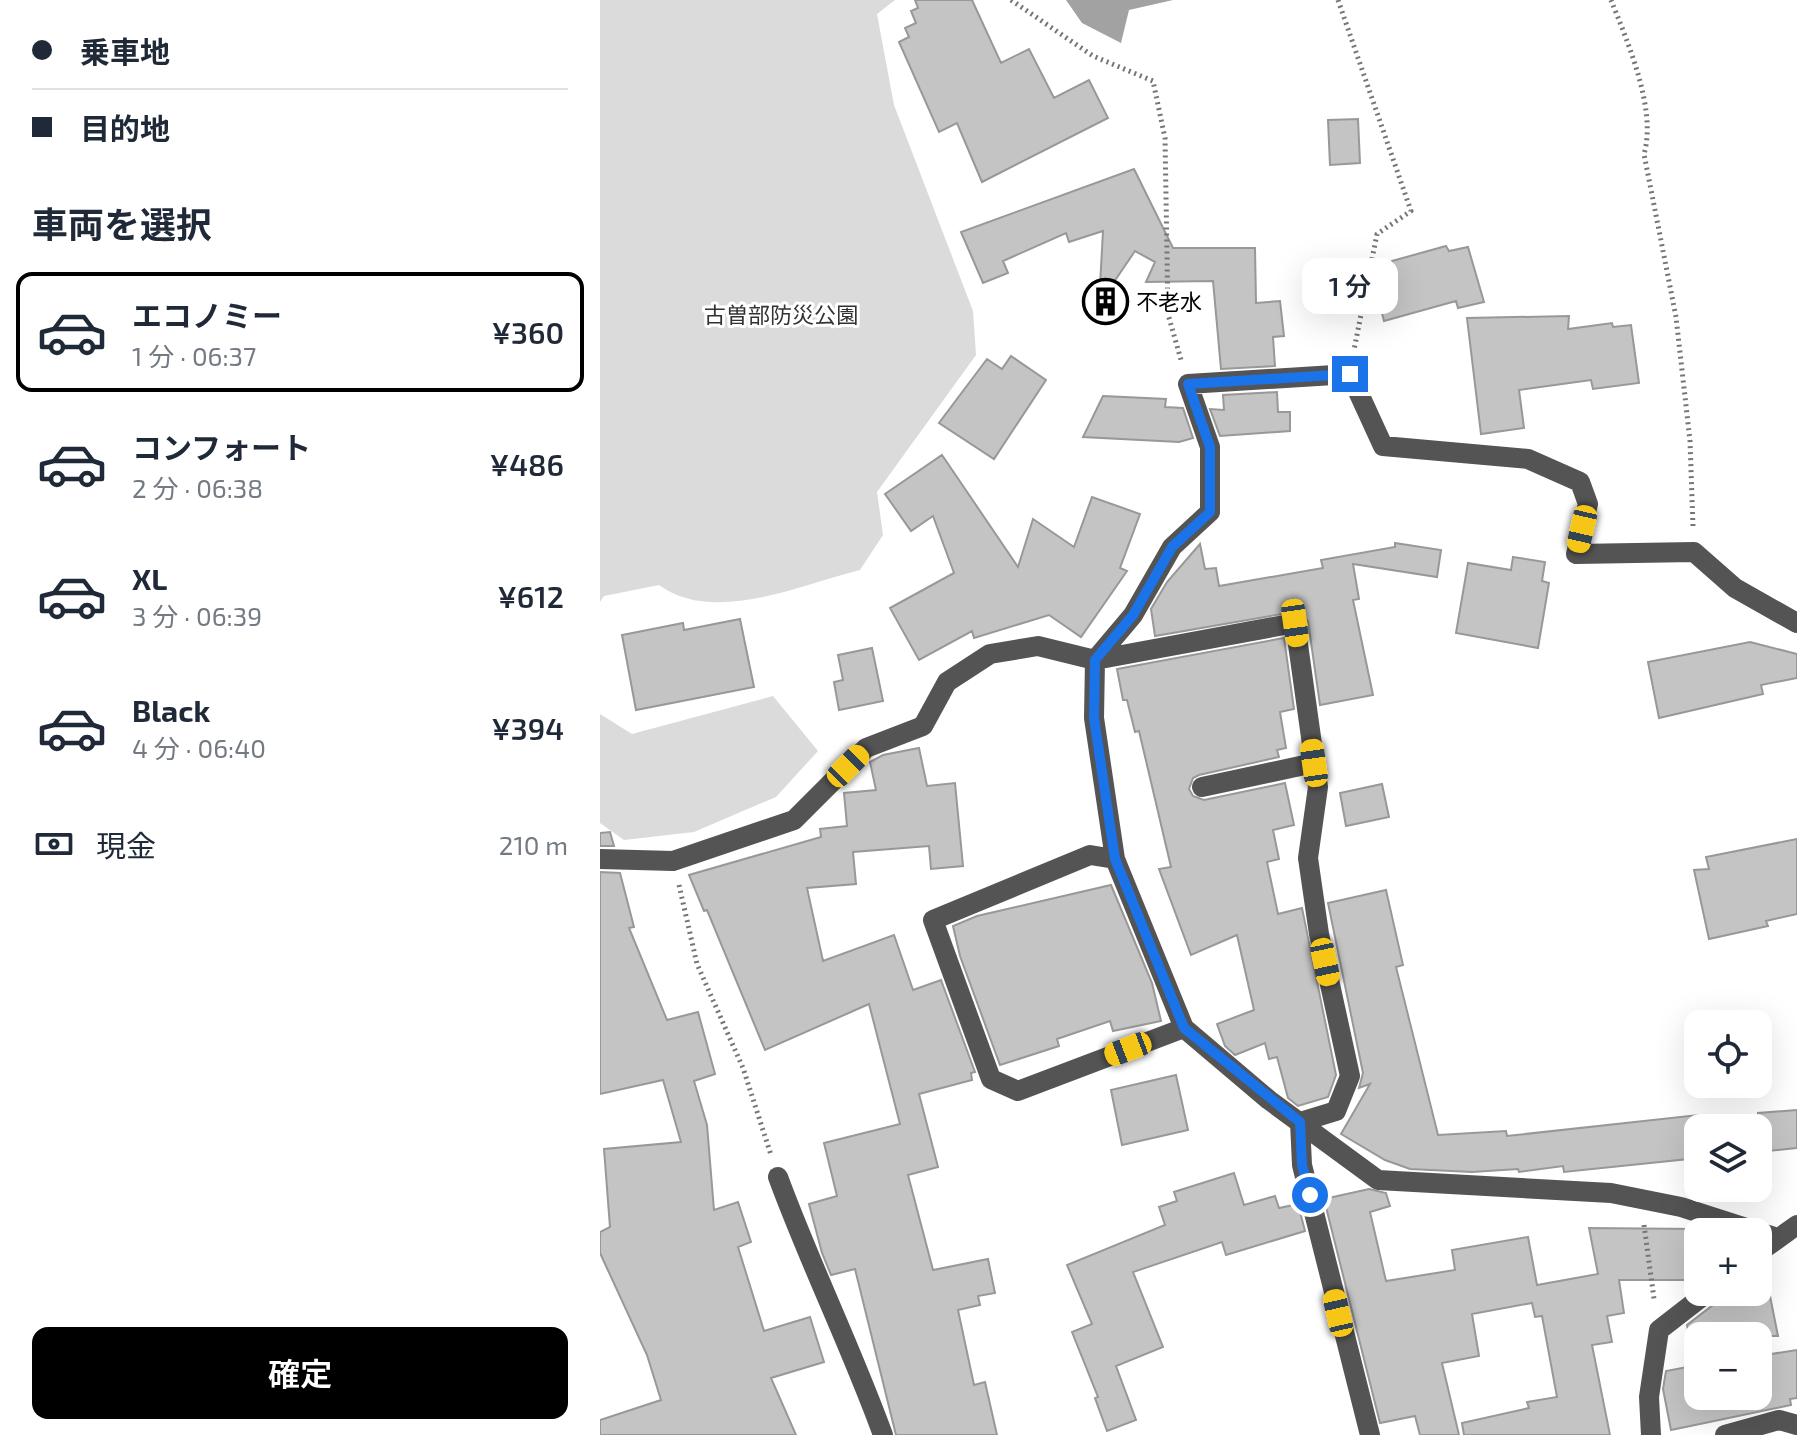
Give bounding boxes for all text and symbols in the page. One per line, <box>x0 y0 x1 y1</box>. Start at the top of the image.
text: 乗車地 <box>80 33 170 69</box>
text: 目的地 <box>80 110 170 146</box>
text: 車両を選択 <box>32 202 212 245</box>
callout: 1 分 <box>1302 258 1398 314</box>
text: 1 分 <box>1329 270 1371 301</box>
building icon: 不老水 <box>1081 278 1129 326</box>
place label: 不老水 <box>1136 288 1202 314</box>
icon: car <box>36 296 108 368</box>
text: エコノミー <box>132 297 282 333</box>
park label: 古曽部防災公園 <box>704 301 858 327</box>
text: ¥360 <box>492 314 564 350</box>
text: 1 分 · 06:37 <box>132 340 256 371</box>
route end <box>1332 356 1368 392</box>
icon: car <box>36 428 108 500</box>
text: コンフォート <box>132 429 311 465</box>
text: ¥486 <box>490 446 564 482</box>
text: 2 分 · 06:38 <box>132 472 263 503</box>
car <box>1565 503 1599 555</box>
icon: car <box>36 560 108 632</box>
text: XL <box>132 560 167 596</box>
text: ¥612 <box>497 578 564 614</box>
car <box>1280 598 1310 648</box>
text: 3 分 · 06:39 <box>132 600 262 631</box>
icon: car <box>36 692 108 764</box>
text: Black <box>132 692 210 728</box>
text: ¥394 <box>491 710 564 746</box>
text: 4 分 · 06:40 <box>132 732 266 763</box>
car <box>1299 738 1329 788</box>
car <box>823 741 873 791</box>
icon: cash <box>32 822 76 866</box>
text: 現金 <box>96 827 156 863</box>
text: 210 m <box>499 829 568 860</box>
car <box>1308 936 1342 988</box>
map controls <box>1684 1010 1772 1410</box>
button: locate <box>1684 1010 1772 1098</box>
car <box>1101 1029 1155 1069</box>
button: layers <box>1684 1114 1772 1202</box>
route start <box>1292 1177 1328 1213</box>
button: + <box>1684 1218 1772 1306</box>
car <box>1321 1287 1355 1339</box>
button: − <box>1684 1322 1772 1410</box>
button: 確定 <box>32 1327 568 1419</box>

